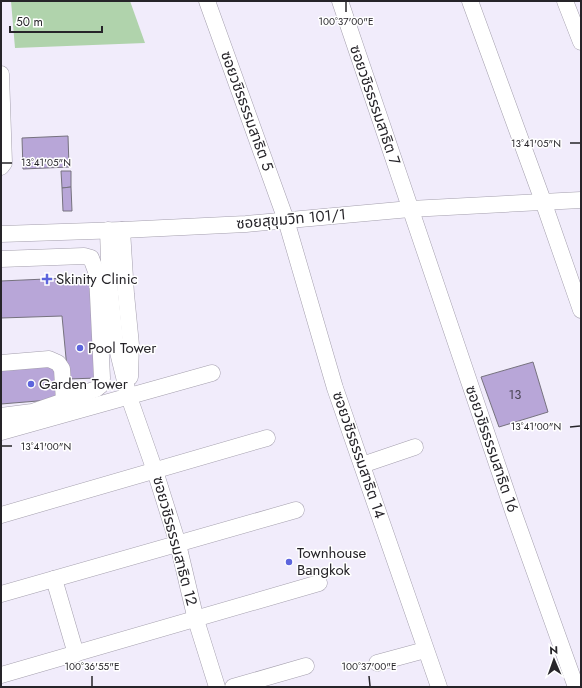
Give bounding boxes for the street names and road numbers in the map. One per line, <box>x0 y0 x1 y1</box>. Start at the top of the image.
street label: ซอยวชิรธรรมสาธิต 7 <box>344 42 406 168</box>
street label: ซอยวชิรธรรมสาธิต 5 <box>215 48 279 174</box>
street label: ซอยสุขุมวิท 101/1 <box>235 203 347 235</box>
street label: ซอยวชิรธรรมสาธิต 16 <box>460 382 524 516</box>
street label: ซอยวชิรธรรมสาธิต 14 <box>327 388 391 522</box>
street label: ซอยวชิรธรรมสาธิต 12 <box>147 474 203 608</box>

